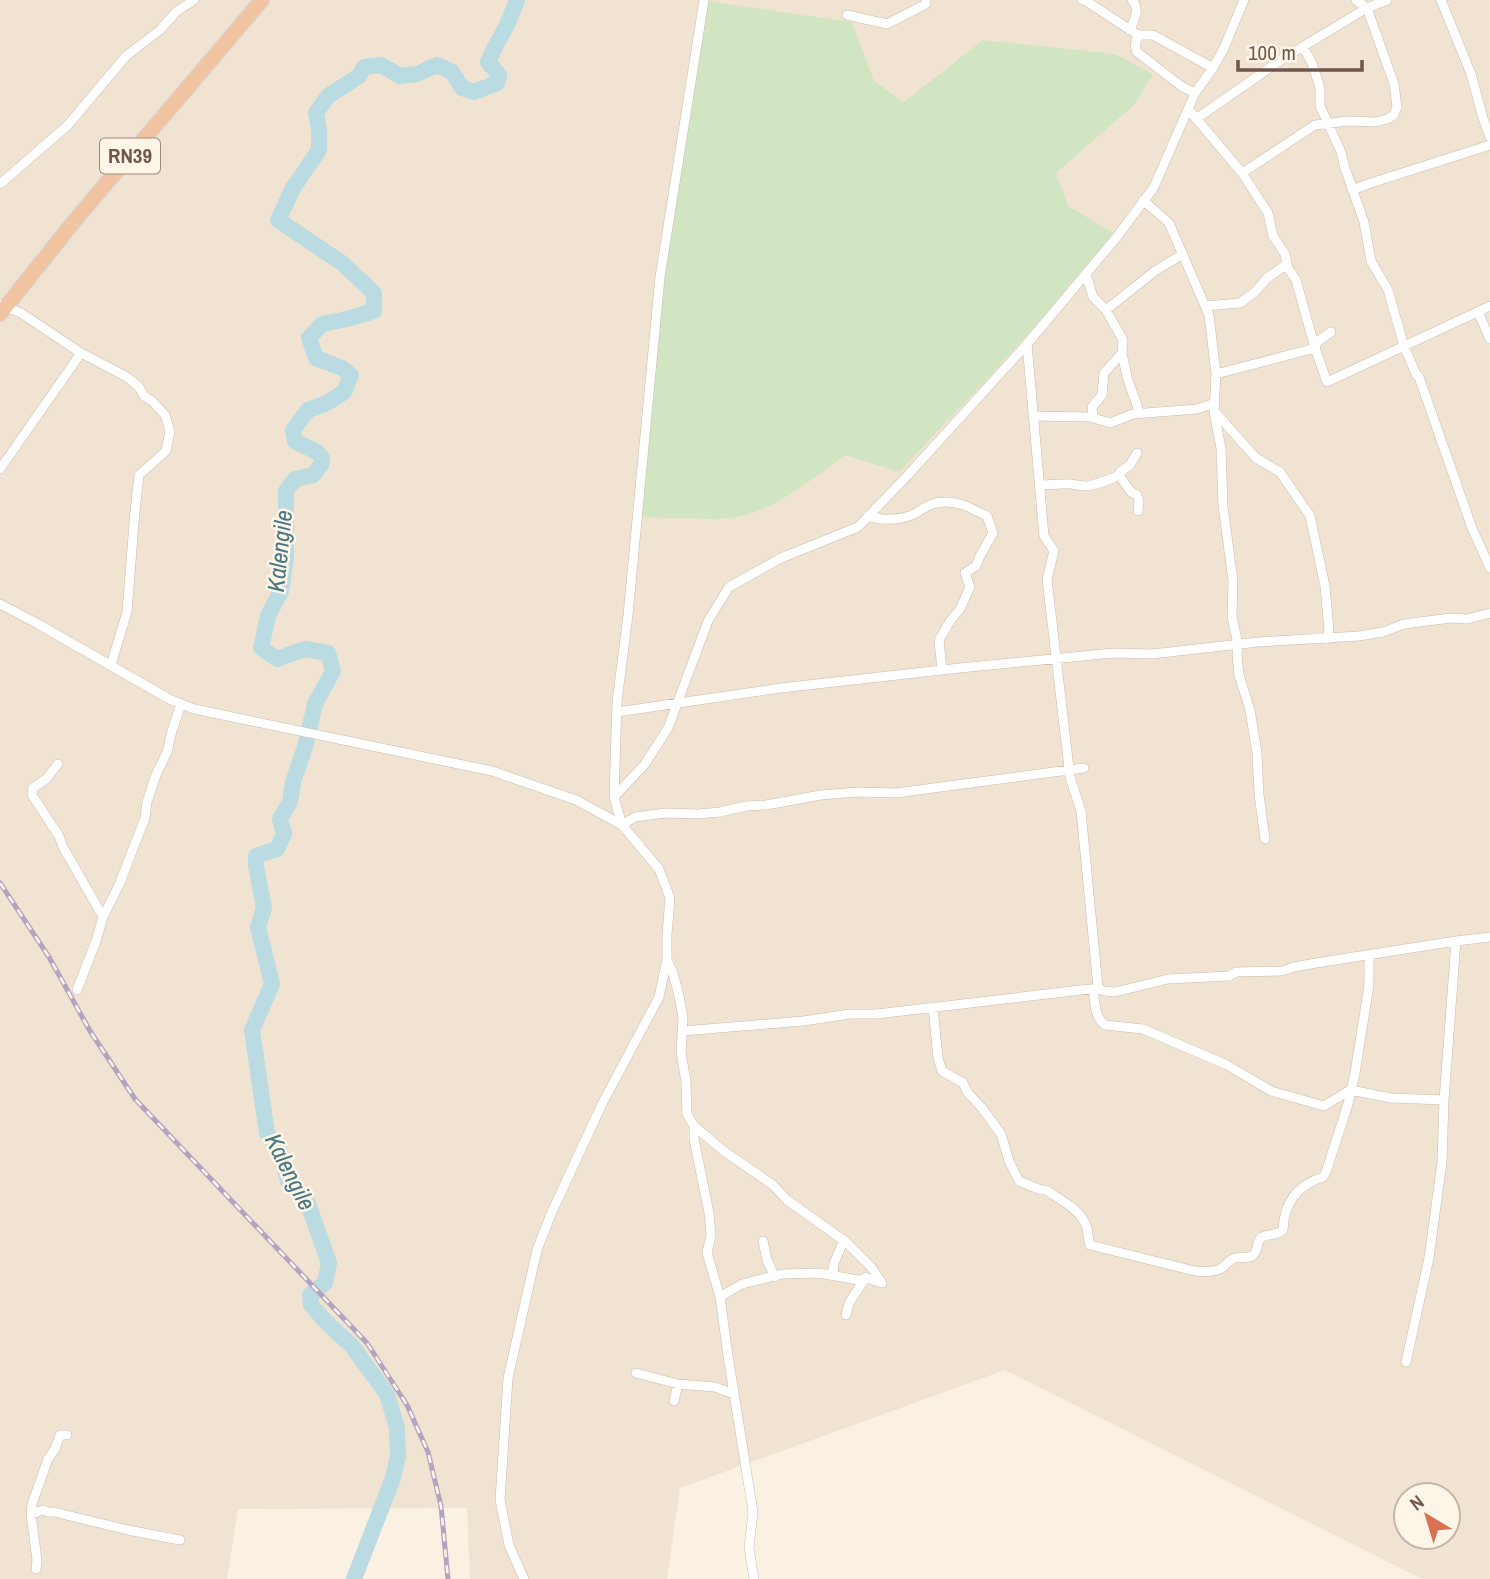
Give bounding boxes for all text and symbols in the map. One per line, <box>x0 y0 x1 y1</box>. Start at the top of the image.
scale bar <box>1238 28 1362 72</box>
text: 100 m <box>1248 38 1296 67</box>
road number: RN39 <box>100 138 160 174</box>
water label: Kalengile <box>259 508 299 593</box>
water label: Kalengile <box>258 1128 324 1215</box>
north arrow <box>1392 1481 1462 1551</box>
text: N <box>1404 1489 1429 1516</box>

